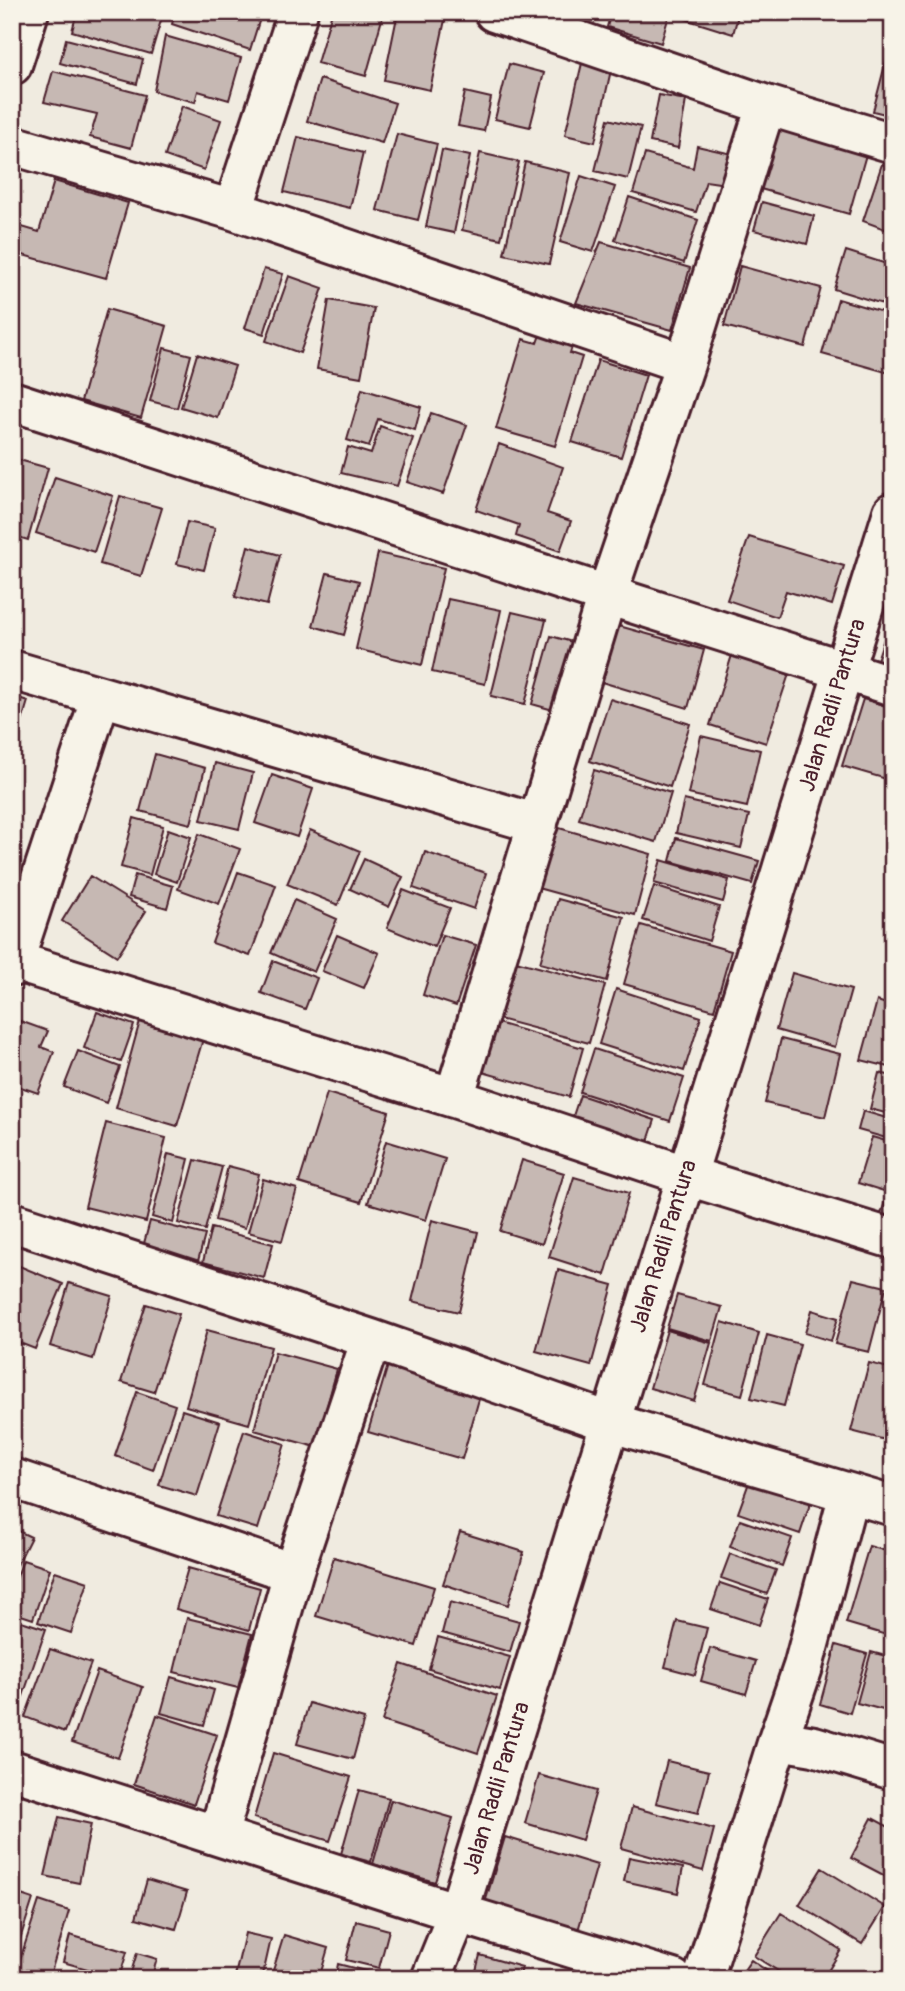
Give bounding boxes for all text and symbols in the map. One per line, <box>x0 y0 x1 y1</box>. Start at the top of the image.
street label: Jalan Radli Pantura <box>792 615 872 795</box>
street label: Jalan Radli Pantura <box>623 1156 703 1336</box>
street label: Jalan Radli Pantura <box>456 1698 536 1878</box>

